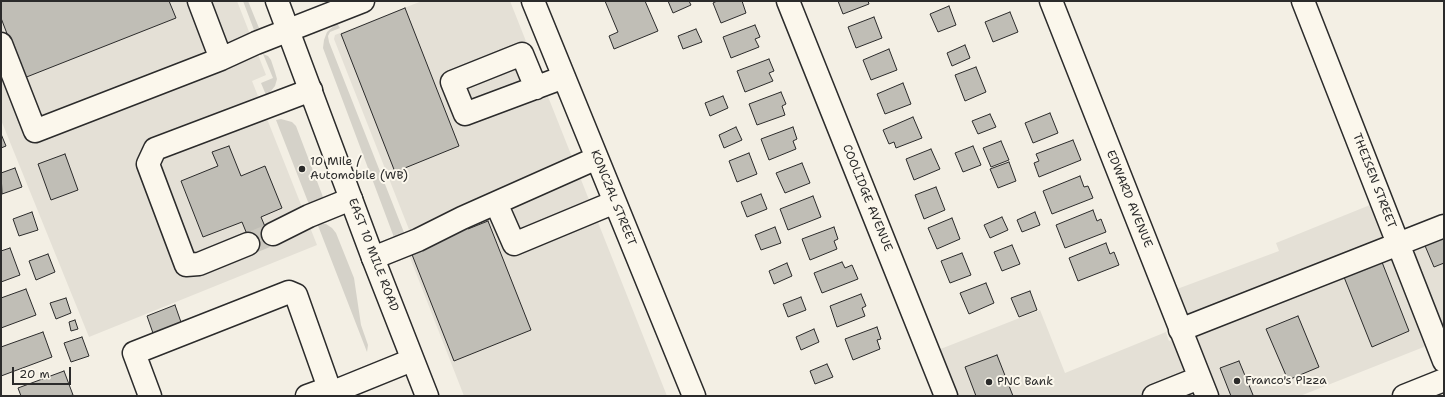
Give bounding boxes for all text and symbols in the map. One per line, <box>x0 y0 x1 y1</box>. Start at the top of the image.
street label: THEISEN STREET <box>1349 131 1399 231</box>
street label: COOLIDGE AVENUE <box>839 142 895 254</box>
street label: KONCZAL STREET <box>587 148 639 248</box>
street label: EDWARD AVENUE <box>1103 148 1155 250</box>
place label: 10 Mile / Automobile (WB) <box>310 155 408 183</box>
marker: 10 Mile / Automobile (WB) <box>297 164 307 174</box>
street label: EAST 10 MILE ROAD <box>345 196 401 314</box>
scale bar <box>14 359 73 385</box>
text: 20 m <box>19 366 50 382</box>
place label: Franco's Pizza <box>1245 374 1327 388</box>
place label: PNC Bank <box>997 375 1053 389</box>
marker: Franco's Pizza <box>1232 376 1242 386</box>
marker: PNC Bank <box>984 377 994 387</box>

